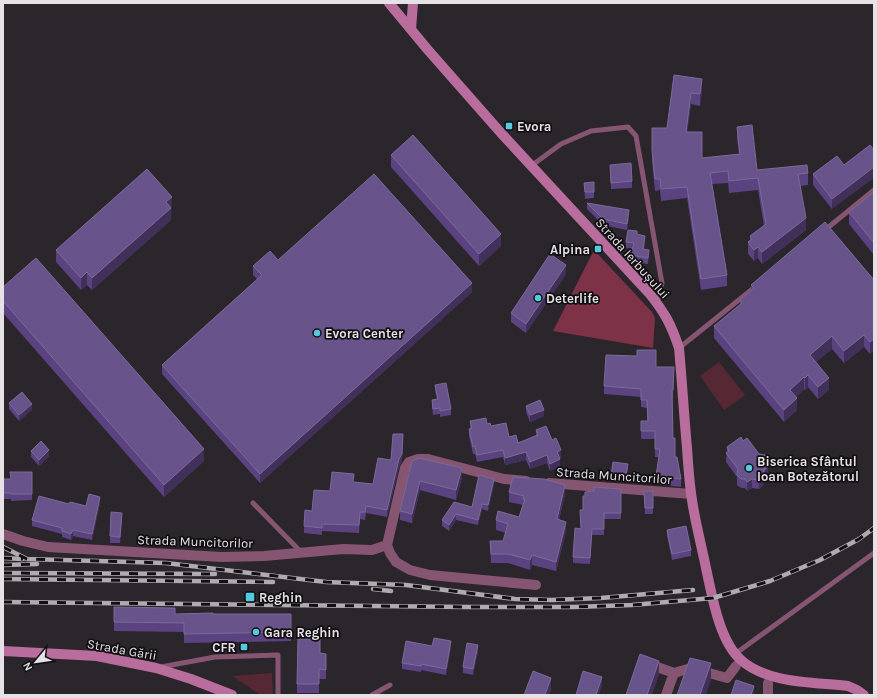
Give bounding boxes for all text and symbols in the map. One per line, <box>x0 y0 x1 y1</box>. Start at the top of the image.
place label: Evora <box>517 119 551 134</box>
marker: Evora <box>504 121 514 131</box>
street label: Strada Ierbușului <box>593 215 673 302</box>
place label: Alpina <box>550 242 590 257</box>
marker: Alpina <box>593 244 603 254</box>
place label: Deterlife <box>546 291 599 306</box>
marker: Deterlife <box>533 293 543 303</box>
place label: Evora Center <box>325 326 404 341</box>
marker: Evora Center <box>312 328 322 338</box>
place label: Biserica Sfântul Ioan Botezătorul <box>757 454 859 484</box>
marker: Biserica Sfântul Ioan Botezătorul <box>744 463 754 473</box>
street label: Strada Muncitorilor <box>556 464 673 487</box>
street label: Strada Muncitorilor <box>137 532 253 551</box>
place label: Reghin <box>259 590 302 605</box>
marker: Reghin <box>244 591 256 603</box>
place label: Gara Reghin <box>264 625 340 640</box>
marker: Gara Reghin <box>251 627 261 637</box>
street label: Strada Gării <box>86 636 158 663</box>
place label: CFR <box>212 640 236 655</box>
north arrow <box>16 642 56 682</box>
marker: CFR <box>239 642 249 652</box>
text: N <box>20 660 35 673</box>

